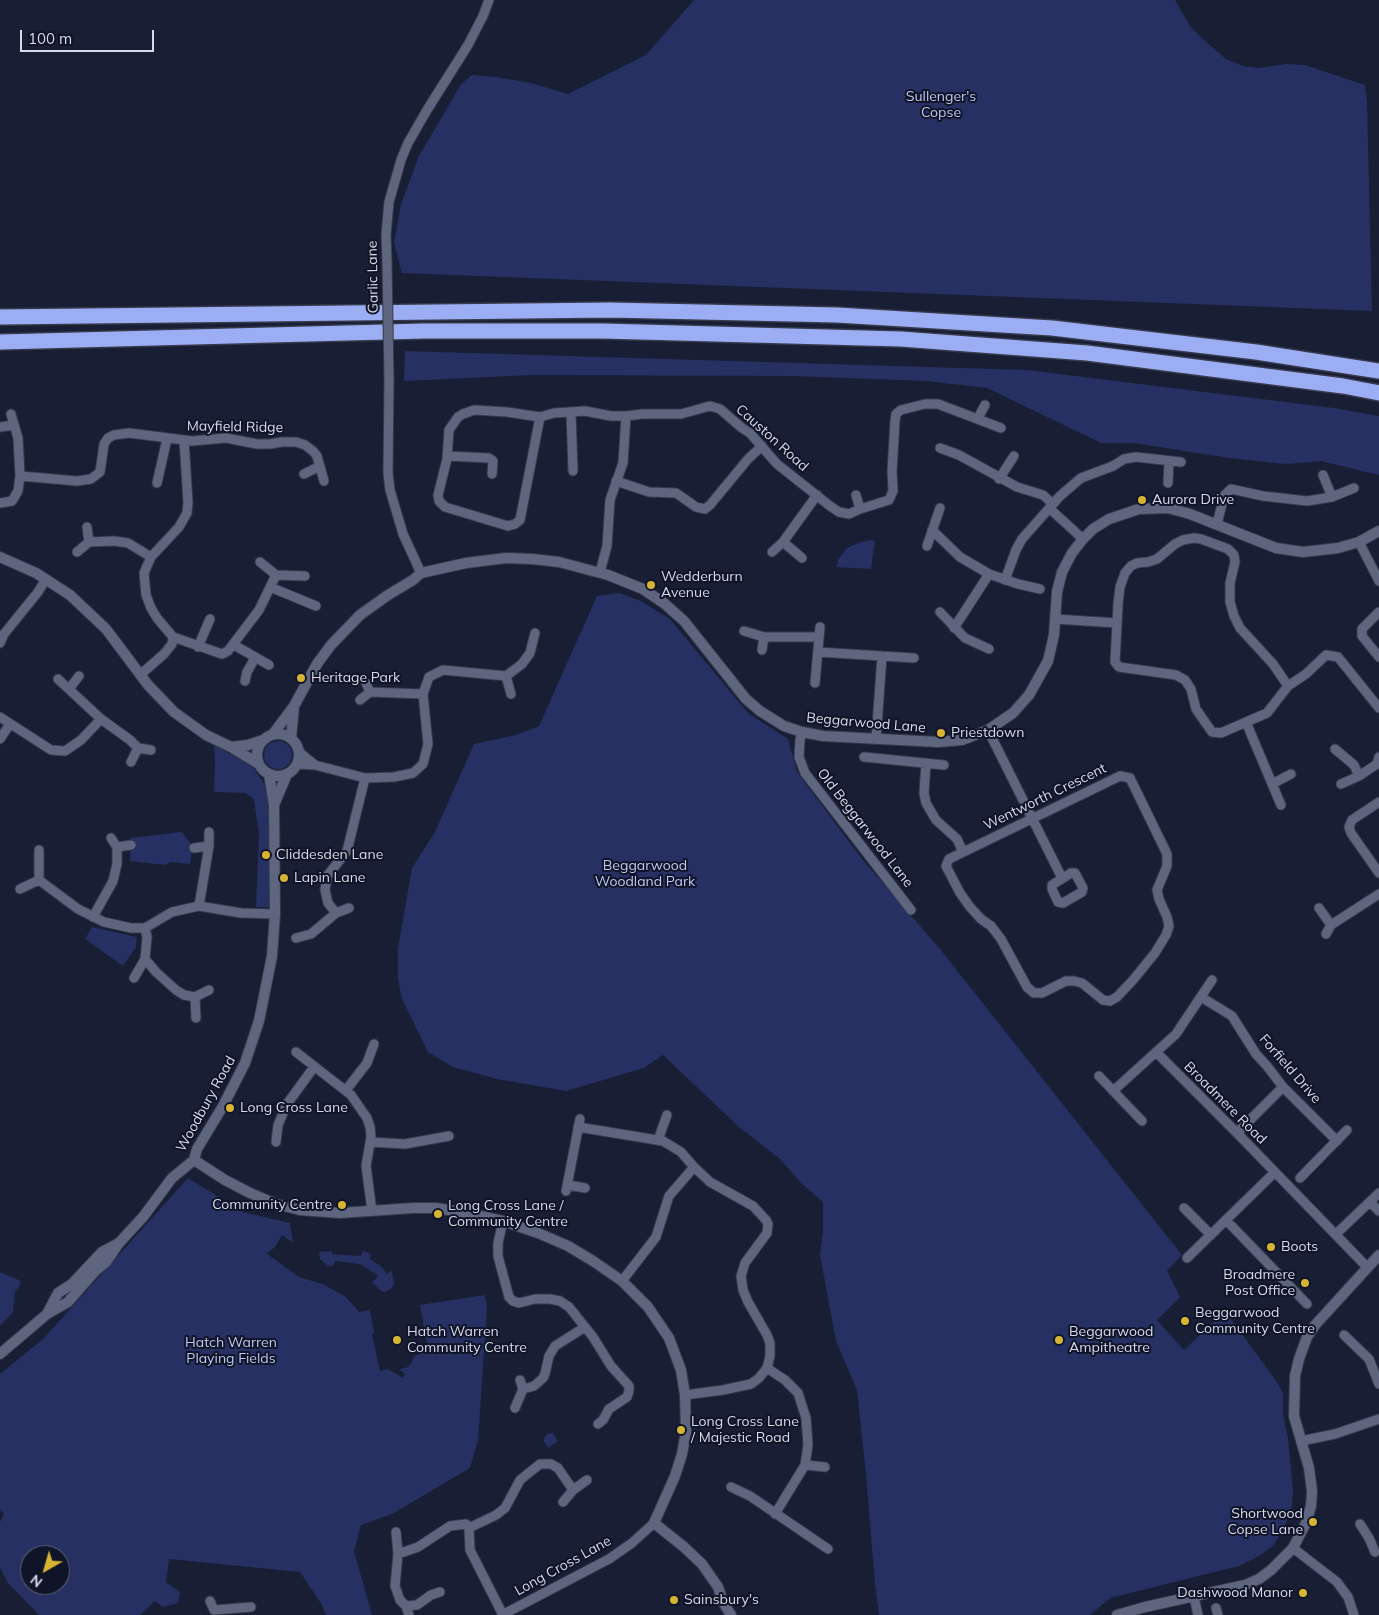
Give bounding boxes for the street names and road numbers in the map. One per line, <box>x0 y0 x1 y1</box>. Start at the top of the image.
street label: Garlic Lane <box>364 240 382 314</box>
street label: Causton Road <box>732 401 812 475</box>
street label: Mayfield Ridge <box>187 418 283 436</box>
street label: Beggarwood Lane <box>806 709 926 737</box>
street label: Wentworth Crescent <box>981 760 1109 834</box>
street label: Old Beggarwood Lane <box>813 765 917 891</box>
street label: Forfield Drive <box>1255 1031 1325 1107</box>
street label: Woodbury Road <box>173 1053 239 1155</box>
street label: Broadmere Road <box>1180 1058 1270 1148</box>
street label: Long Cross Lane <box>512 1533 614 1599</box>

